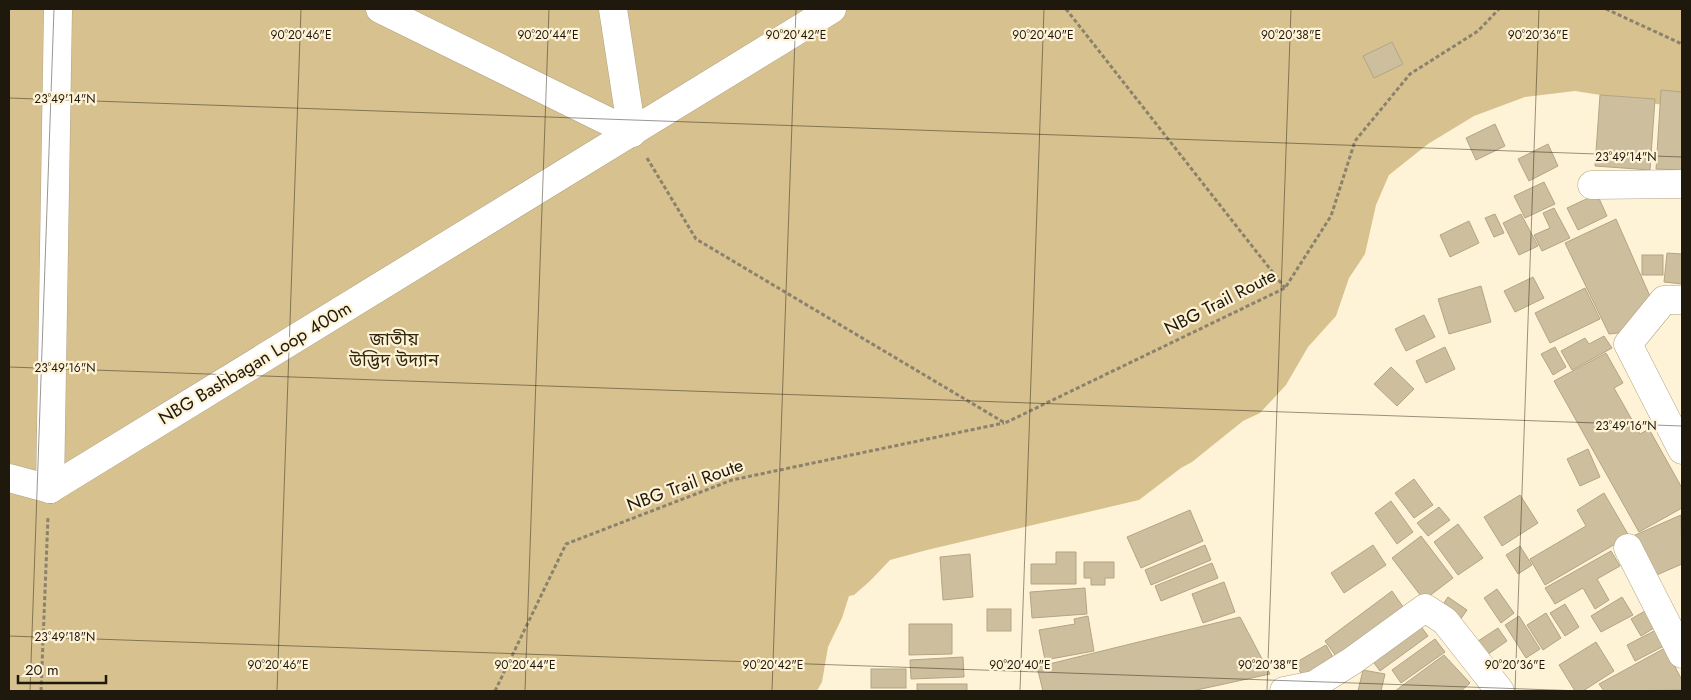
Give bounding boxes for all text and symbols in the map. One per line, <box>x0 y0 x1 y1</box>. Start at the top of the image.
text: 90°20'46"E <box>271 26 332 44</box>
text: 90°20'44"E <box>517 26 579 44</box>
text: 90°20'42"E <box>766 26 826 44</box>
text: 90°20'40"E <box>1012 26 1074 44</box>
text: 90°20'38"E <box>1261 26 1321 44</box>
text: 90°20'36"E <box>1508 26 1568 44</box>
text: 23°49'14"N <box>34 90 96 108</box>
text: 23°49'14"N <box>1595 148 1657 166</box>
street label: NBG Trail Route <box>1160 263 1280 341</box>
street label: NBG Bashbagan Loop 400m <box>154 295 356 431</box>
park label: জাতীয় উদ্ভিদ উদ্যান <box>348 326 440 373</box>
text: 23°49'16"N <box>34 359 96 377</box>
text: 23°49'16"N <box>1595 417 1657 435</box>
street label: NBG Trail Route <box>623 452 747 518</box>
text: 23°49'18"N <box>35 628 95 646</box>
scale bar <box>18 652 105 684</box>
text: 90°20'46"E <box>248 656 309 674</box>
text: 90°20'44"E <box>494 656 556 674</box>
text: 90°20'42"E <box>743 656 803 674</box>
text: 90°20'40"E <box>989 656 1051 674</box>
text: 90°20'38"E <box>1238 656 1298 674</box>
text: 90°20'36"E <box>1485 656 1545 674</box>
text: 20 m <box>25 659 59 681</box>

